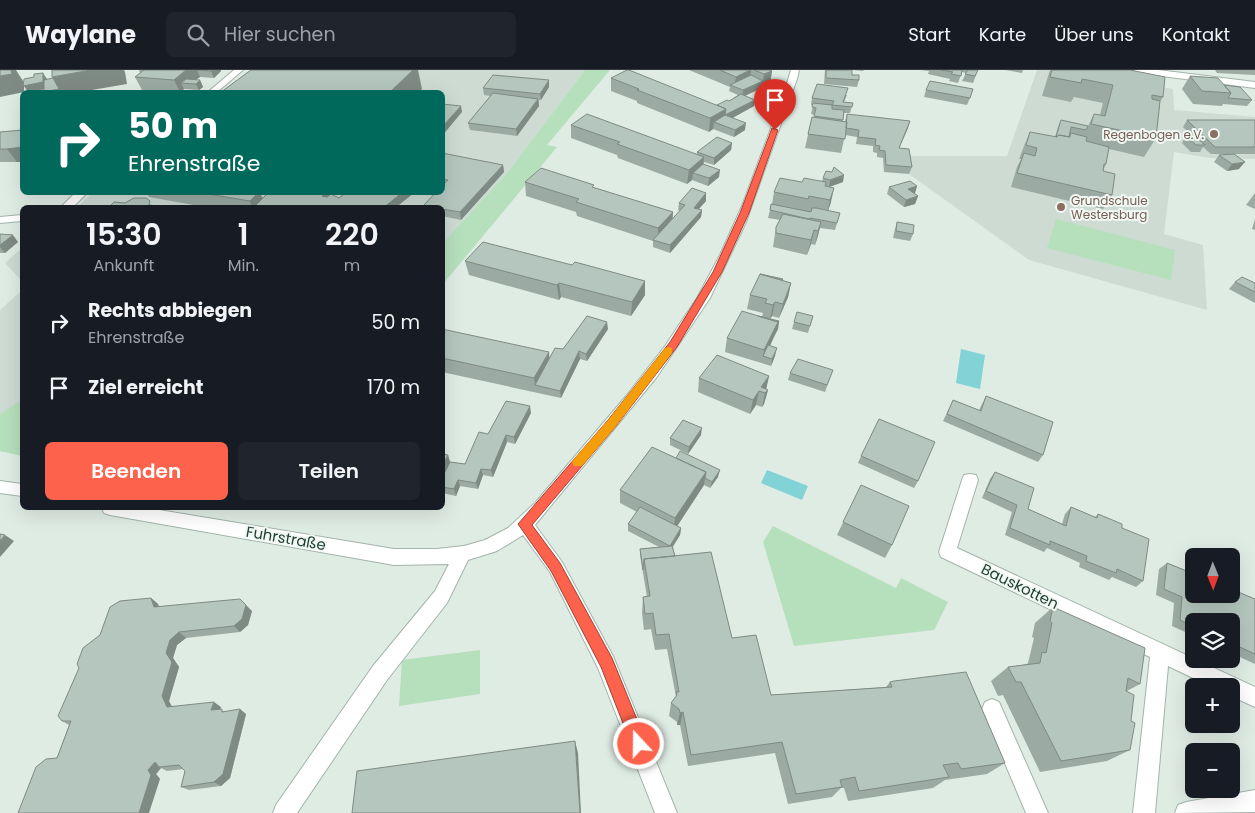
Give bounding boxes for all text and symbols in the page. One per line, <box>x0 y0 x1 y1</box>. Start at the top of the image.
search box <box>166 12 516 57</box>
text: Waylane <box>25 18 136 51</box>
icon: search <box>184 21 212 49</box>
text: Hier suchen <box>224 21 336 48</box>
text: Start <box>908 22 951 47</box>
text: Karte <box>979 22 1026 47</box>
text: Über uns <box>1054 22 1134 47</box>
text: Kontakt <box>1162 22 1230 47</box>
pin <box>754 79 796 130</box>
icon: arrive <box>761 86 789 114</box>
text: 50 m <box>128 101 218 150</box>
icon: right <box>45 110 110 175</box>
place label: Regenbogen e.V. <box>1103 126 1204 143</box>
marker: Regenbogen e.V. <box>1208 128 1220 140</box>
text: Ehrenstraße <box>128 148 261 179</box>
place label: Grundschule Westersburg <box>1071 192 1148 223</box>
marker: Grundschule Westersburg <box>1055 201 1067 213</box>
text: 15:30 <box>86 213 162 256</box>
text: 1 <box>238 213 249 256</box>
text: 220 <box>325 213 379 256</box>
text: Ankunft <box>93 254 154 277</box>
text: Min. <box>228 254 259 277</box>
text: m <box>344 254 360 277</box>
text: Rechts abbiegen <box>88 297 252 324</box>
icon: right <box>45 309 73 337</box>
text: 50 m <box>371 309 420 336</box>
text: Ehrenstraße <box>88 326 184 349</box>
icon: arrive <box>45 374 73 402</box>
text: Ziel erreicht <box>88 374 204 401</box>
text: 170 m <box>367 374 420 401</box>
button: Beenden <box>45 442 228 500</box>
button: Teilen <box>238 442 420 500</box>
street label: Fuhrstraße <box>244 521 328 555</box>
north arrow <box>1185 548 1240 602</box>
map controls <box>1185 548 1240 798</box>
street label: Bauskotten <box>978 558 1062 614</box>
button: layers <box>1185 613 1240 668</box>
button: + <box>1185 678 1240 733</box>
position arrow <box>612 717 664 769</box>
button: − <box>1185 743 1240 798</box>

